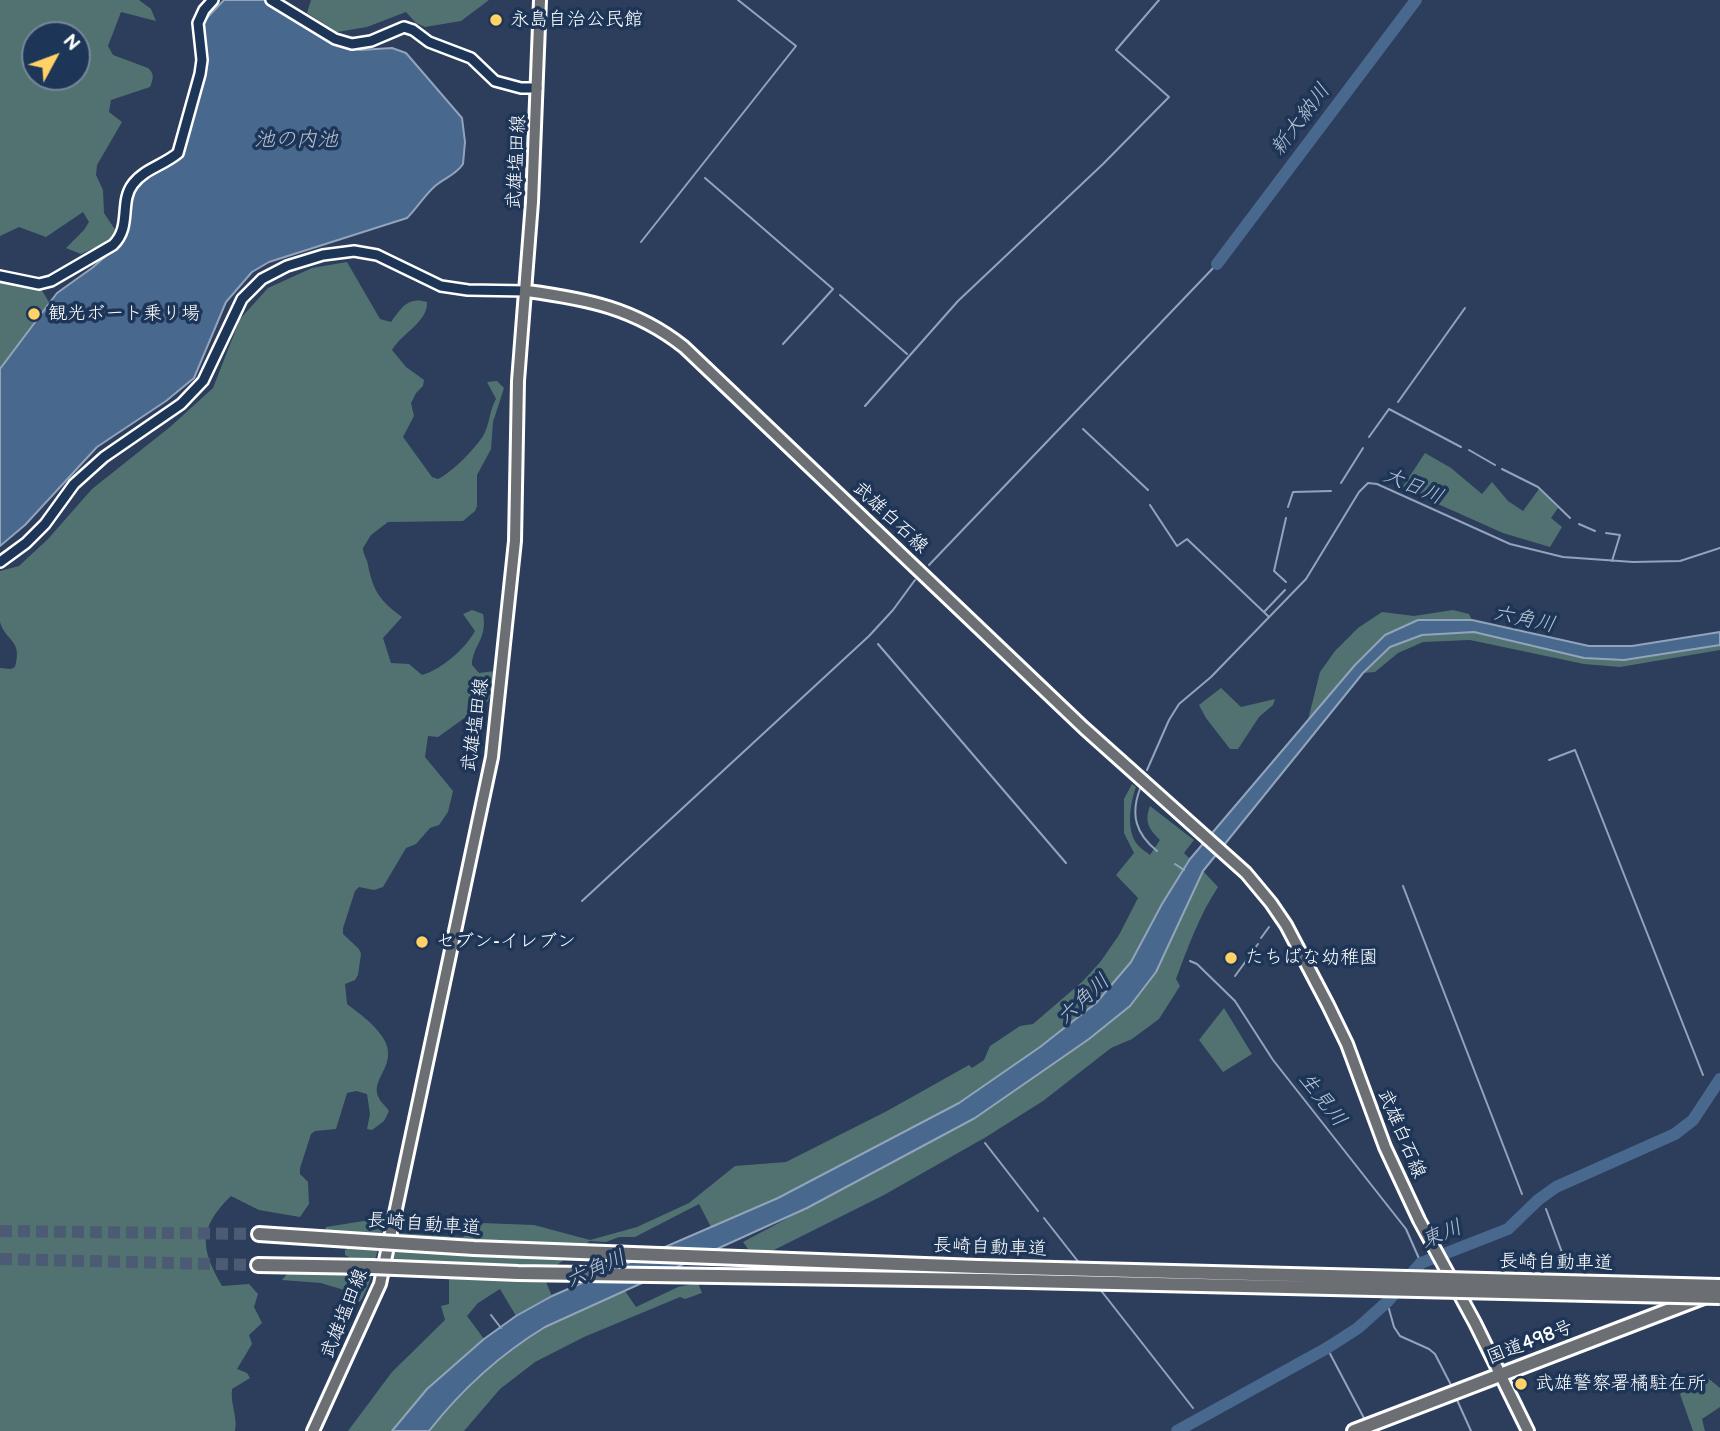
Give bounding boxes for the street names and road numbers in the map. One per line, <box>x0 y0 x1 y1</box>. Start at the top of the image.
street label: 武雄塩田線 <box>503 114 531 210</box>
street label: 武雄白石線 <box>847 477 933 559</box>
street label: 武雄塩田線 <box>458 676 494 774</box>
street label: 武雄白石線 <box>1372 1086 1430 1182</box>
street label: 長崎自動車道 <box>366 1210 482 1240</box>
street label: 長崎自動車道 <box>933 1235 1047 1261</box>
street label: 長崎自動車道 <box>1499 1251 1613 1275</box>
street label: 武雄塩田線 <box>317 1266 373 1362</box>
street label: 国道498号 <box>1484 1316 1576 1370</box>

